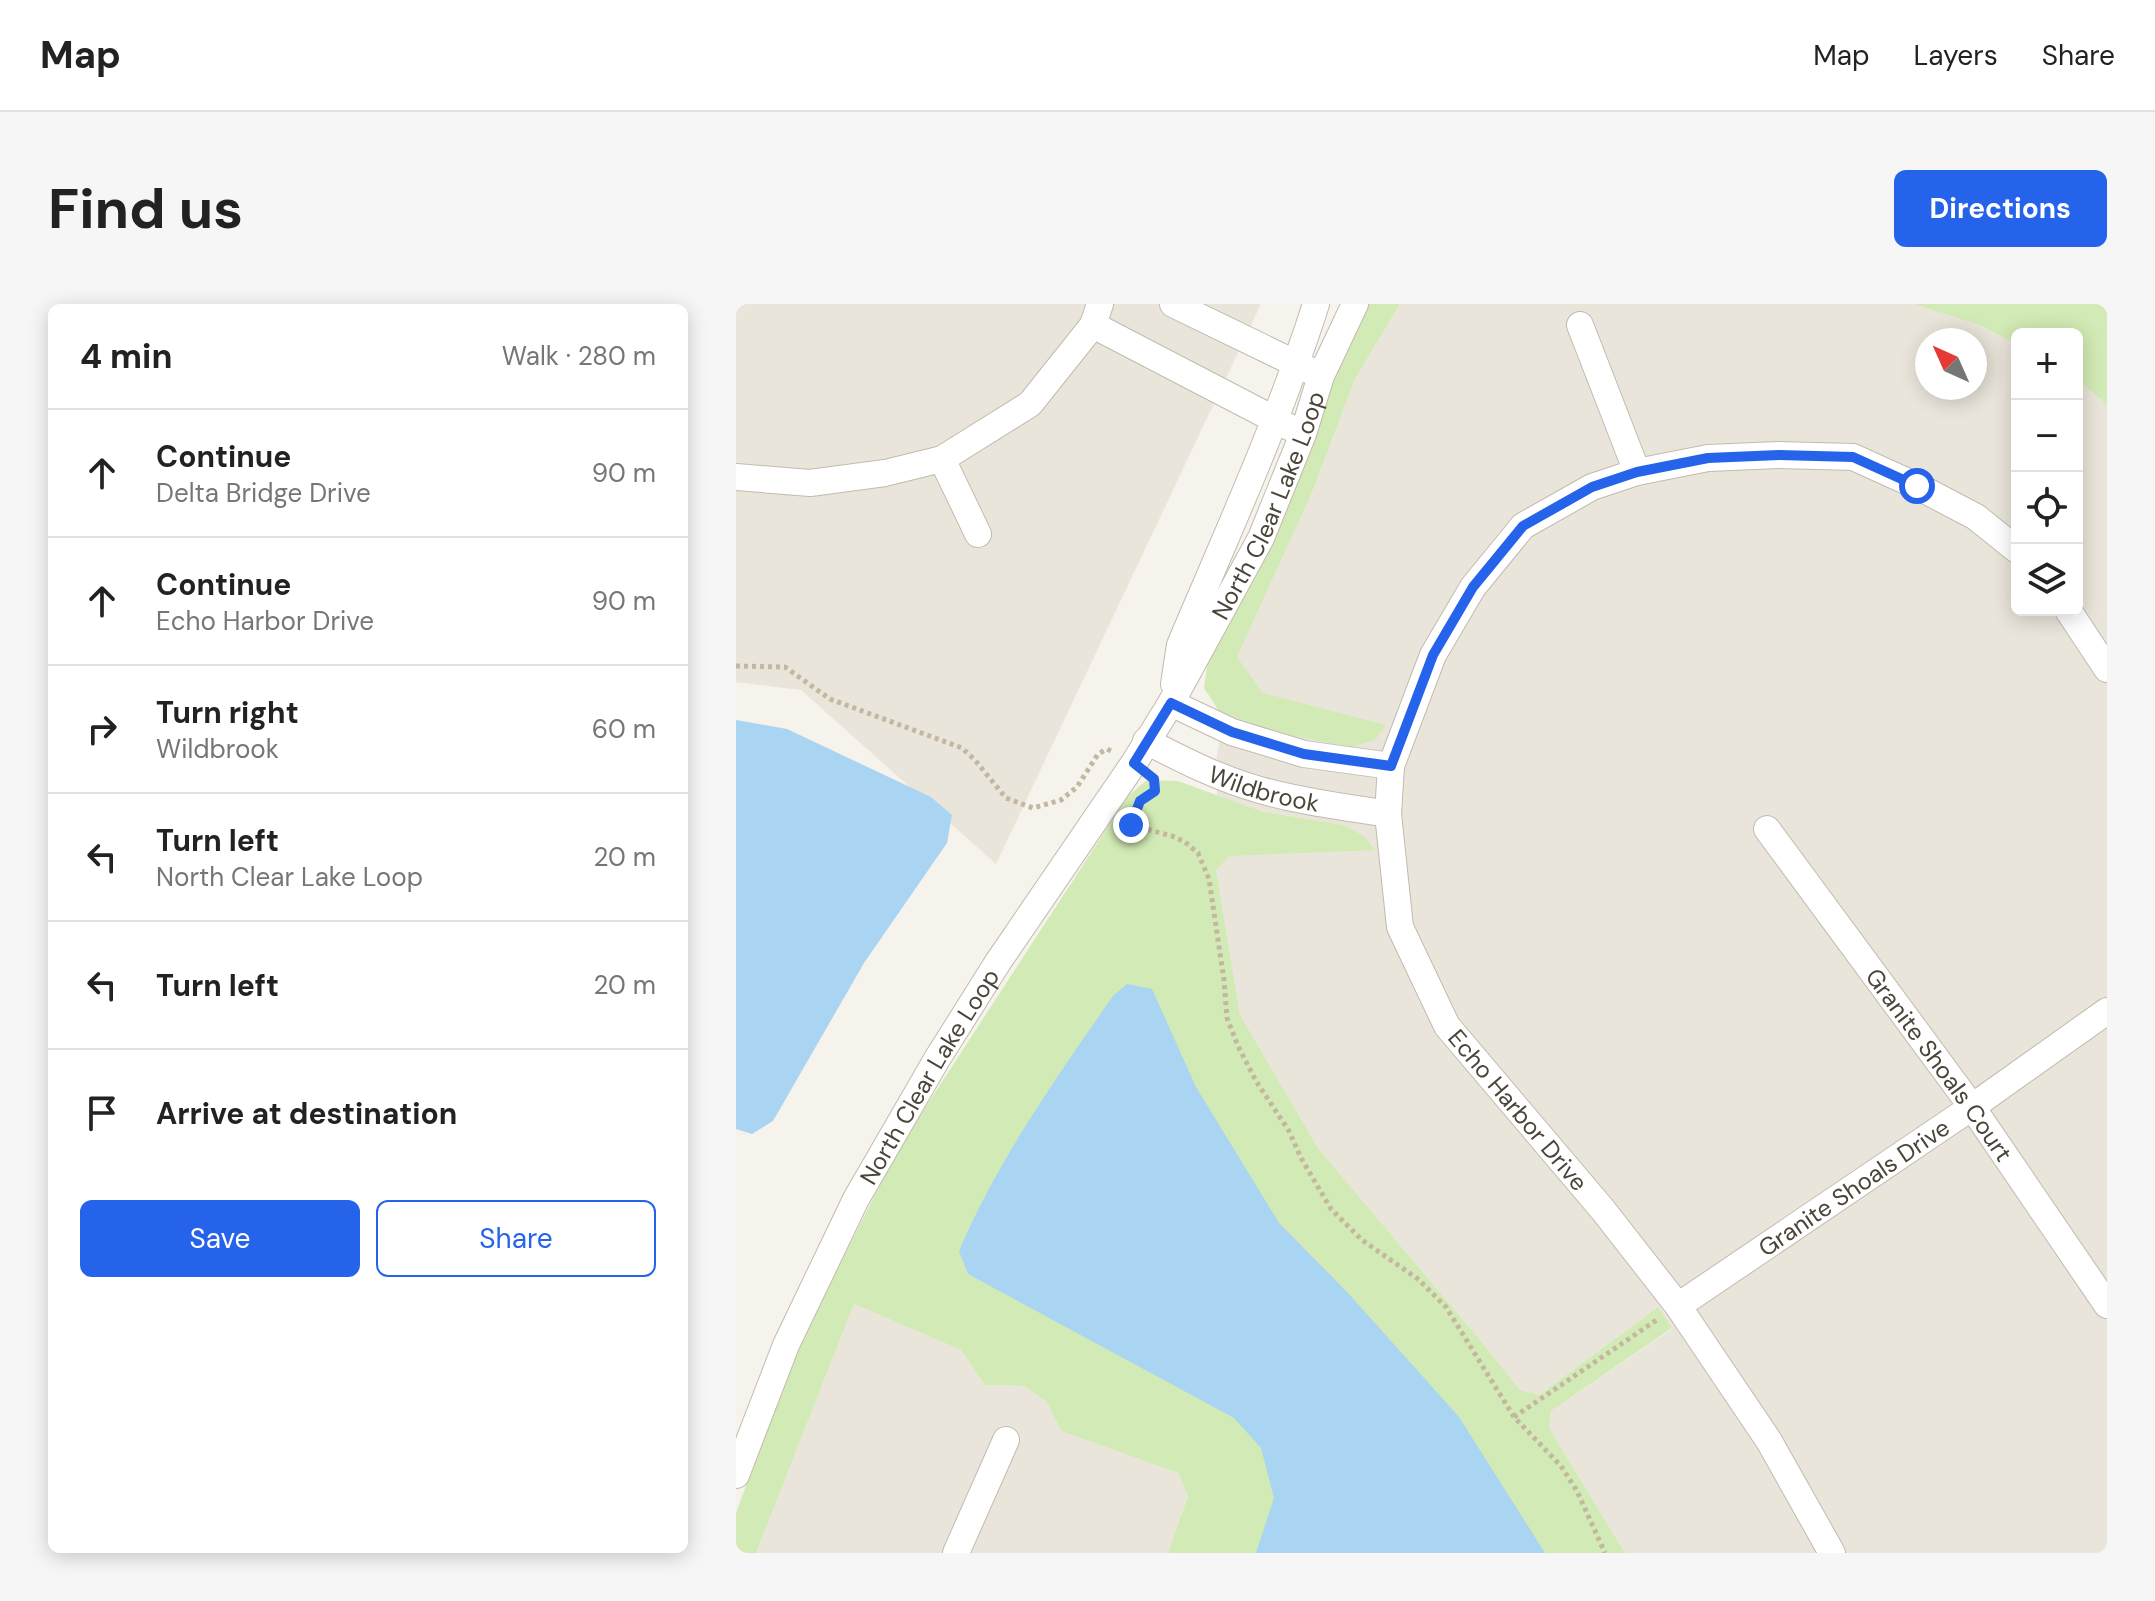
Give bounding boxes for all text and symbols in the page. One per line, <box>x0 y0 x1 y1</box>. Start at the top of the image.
text: Map <box>40 30 121 80</box>
text: Map <box>1813 37 1870 74</box>
text: Layers <box>1914 37 1998 74</box>
text: Share <box>2042 37 2115 74</box>
button: Directions <box>1894 170 2107 247</box>
text: Find us <box>48 172 243 245</box>
north arrow <box>1915 328 1987 400</box>
map controls <box>2011 328 2083 616</box>
button: + <box>2011 328 2083 400</box>
text: 4 min <box>80 334 172 379</box>
text: Walk · 280 m <box>502 339 656 373</box>
street label: North Clear Lake Loop <box>1204 387 1331 625</box>
button: − <box>2011 400 2083 472</box>
text: Continue <box>156 437 291 476</box>
icon: ahead <box>80 451 124 495</box>
text: 90 m <box>592 456 656 490</box>
route start <box>1899 468 1935 504</box>
button: locate <box>2011 472 2083 544</box>
text: Delta Bridge Drive <box>156 476 371 510</box>
button: layers <box>2011 544 2083 616</box>
text: Continue <box>156 565 291 604</box>
icon: ahead <box>80 579 124 623</box>
text: 90 m <box>592 584 656 618</box>
text: Echo Harbor Drive <box>156 604 374 638</box>
text: Turn right <box>156 693 299 732</box>
icon: right <box>80 707 124 751</box>
text: 60 m <box>592 712 656 746</box>
text: Wildbrook <box>156 732 279 766</box>
street label: Wildbrook <box>1204 758 1322 818</box>
route end <box>1113 807 1149 843</box>
text: Turn left <box>156 821 279 860</box>
icon: left <box>80 835 124 879</box>
text: 20 m <box>593 840 656 874</box>
text: North Clear Lake Loop <box>156 860 423 894</box>
street label: North Clear Lake Loop <box>852 962 1006 1190</box>
street label: Granite Shoals Court <box>1859 962 2020 1167</box>
icon: left <box>80 963 124 1007</box>
text: Turn left <box>156 966 279 1005</box>
text: 20 m <box>593 968 656 1002</box>
street label: Echo Harbor Drive <box>1441 1023 1595 1197</box>
icon: arrive <box>80 1091 124 1135</box>
text: Arrive at destination <box>156 1094 457 1133</box>
street label: Granite Shoals Drive <box>1752 1111 1955 1263</box>
button: Save <box>80 1200 360 1277</box>
button: Share <box>376 1200 656 1277</box>

